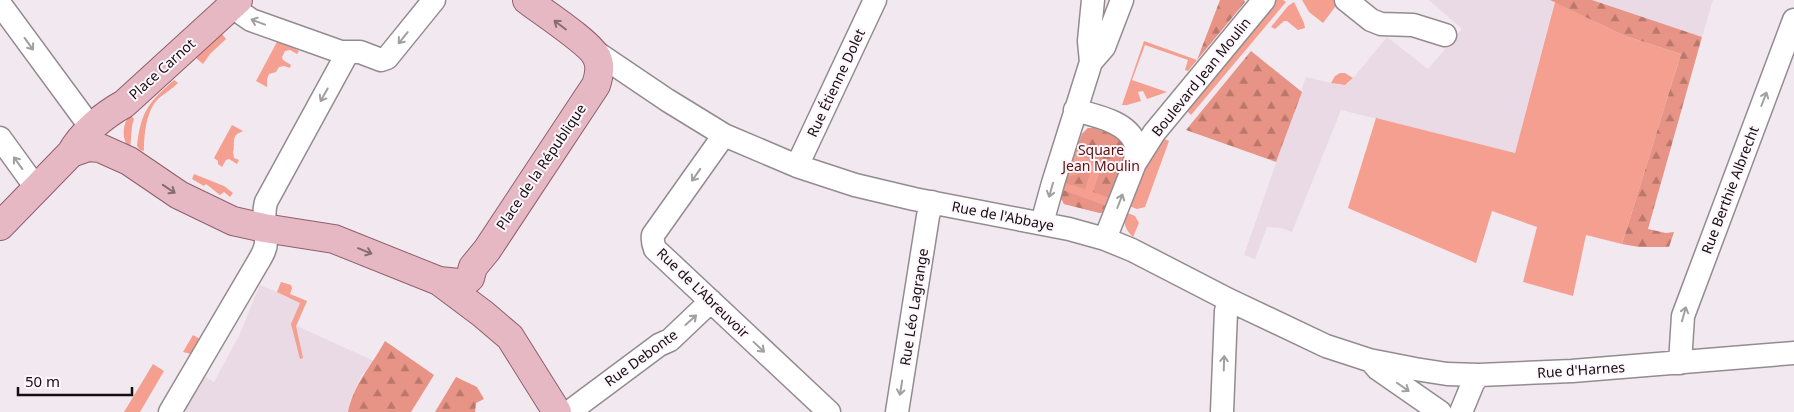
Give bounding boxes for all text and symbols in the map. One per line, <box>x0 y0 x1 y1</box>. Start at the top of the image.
street label: Boulevard Jean Moulin <box>1147 13 1254 140</box>
one-way arrow <box>250 17 265 26</box>
one-way arrow <box>554 19 567 30</box>
street label: Rue Étienne Dolet <box>802 26 869 140</box>
one-way arrow <box>398 31 409 44</box>
street label: Place Carnot <box>125 34 199 103</box>
one-way arrow <box>23 36 34 50</box>
one-way arrow <box>319 88 329 102</box>
one-way arrow <box>1760 92 1769 107</box>
street label: Place de la République <box>491 100 590 234</box>
street label: Rue Berthie Albrecht <box>1696 123 1763 256</box>
park label: Square Jean Moulin <box>1060 140 1140 175</box>
one-way arrow <box>13 157 24 171</box>
one-way arrow <box>691 167 701 181</box>
one-way arrow <box>1045 181 1055 197</box>
one-way arrow <box>162 184 176 194</box>
one-way arrow <box>1116 194 1125 209</box>
street label: Rue de l'Abbaye <box>950 196 1056 235</box>
street label: Rue de L'Abreuvoir <box>653 243 754 342</box>
one-way arrow <box>357 246 372 256</box>
street label: Rue Léo Lagrange <box>895 247 932 367</box>
one-way arrow <box>1680 307 1689 323</box>
one-way arrow <box>685 314 698 326</box>
street label: Rue Debonte <box>600 325 681 390</box>
one-way arrow <box>753 341 766 353</box>
one-way arrow <box>1219 356 1229 372</box>
street label: Rue d'Harnes <box>1536 357 1626 382</box>
scale bar <box>18 364 131 396</box>
text: 50 m <box>25 371 60 391</box>
one-way arrow <box>895 380 905 396</box>
one-way arrow <box>1396 382 1410 392</box>

